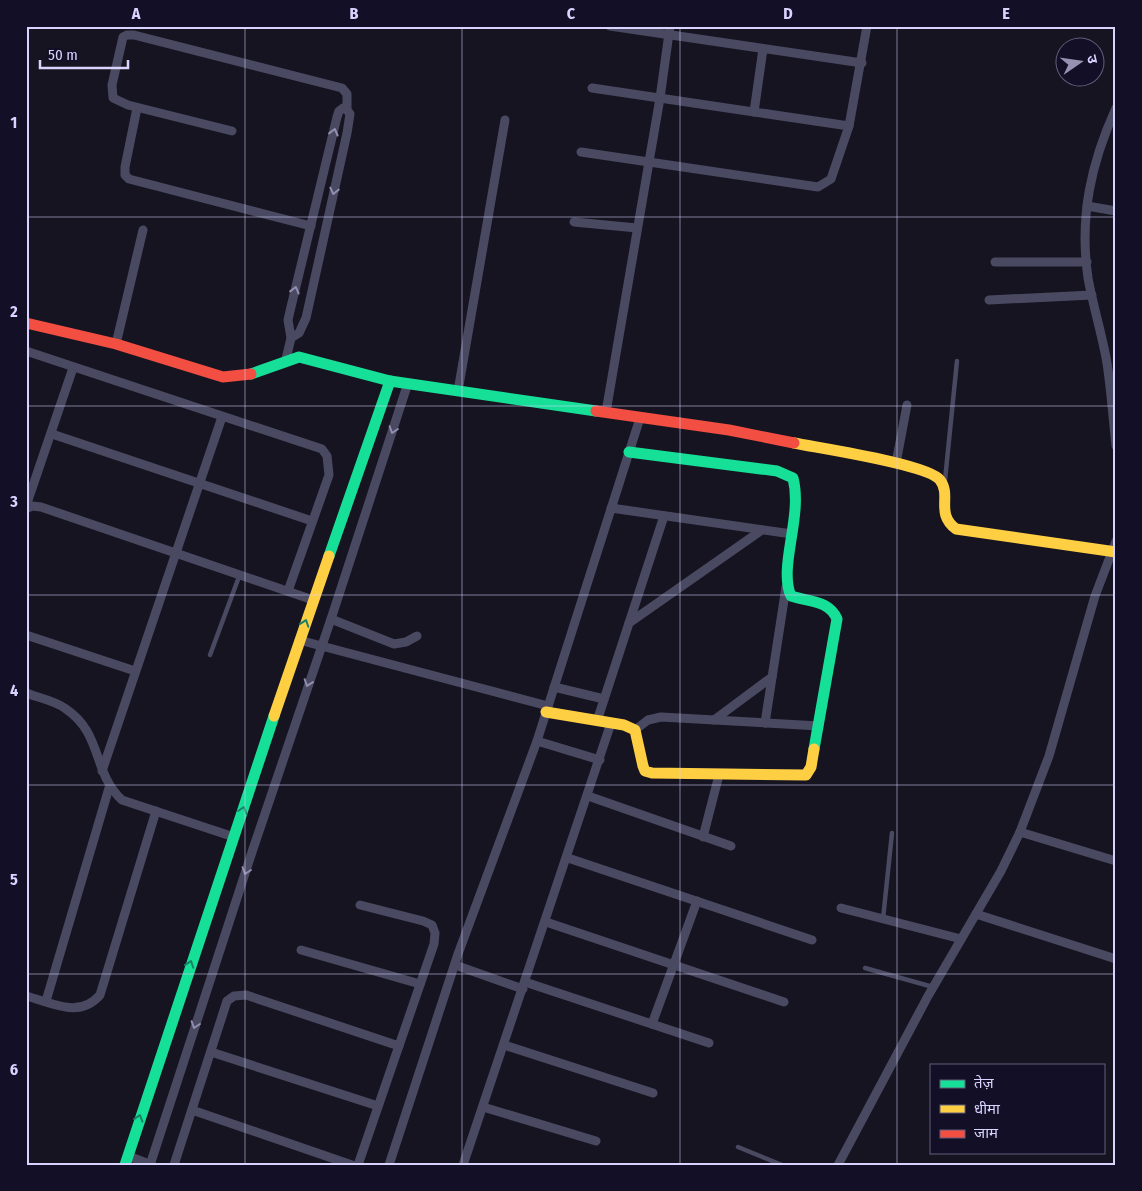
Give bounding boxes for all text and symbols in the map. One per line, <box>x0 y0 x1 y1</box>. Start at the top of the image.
text: A <box>131 4 141 23</box>
text: B <box>350 4 359 23</box>
text: C <box>567 4 576 23</box>
text: D <box>783 4 793 23</box>
text: E <box>1002 4 1010 23</box>
scale bar <box>40 38 128 70</box>
north arrow <box>1054 38 1104 88</box>
text: 50 m <box>48 46 78 64</box>
text: उ <box>1083 53 1102 66</box>
text: 1 <box>11 113 17 132</box>
one-way arrow <box>328 129 338 137</box>
one-way arrow <box>329 186 340 195</box>
one-way arrow <box>289 285 300 294</box>
text: 2 <box>9 302 18 321</box>
one-way arrow <box>389 425 399 433</box>
text: 3 <box>9 492 18 511</box>
one-way arrow <box>299 619 309 627</box>
one-way arrow <box>304 679 314 687</box>
text: 4 <box>10 681 18 700</box>
one-way arrow <box>237 807 247 815</box>
one-way arrow <box>241 866 251 874</box>
text: 5 <box>10 870 18 889</box>
one-way arrow <box>185 960 195 969</box>
one-way arrow <box>191 1020 201 1029</box>
text: 6 <box>10 1060 18 1079</box>
legend <box>930 1064 1104 1154</box>
text: तेज़ <box>974 1074 995 1092</box>
text: धीमा <box>974 1100 1001 1118</box>
one-way arrow <box>133 1115 143 1123</box>
text: जाम <box>974 1124 999 1142</box>

